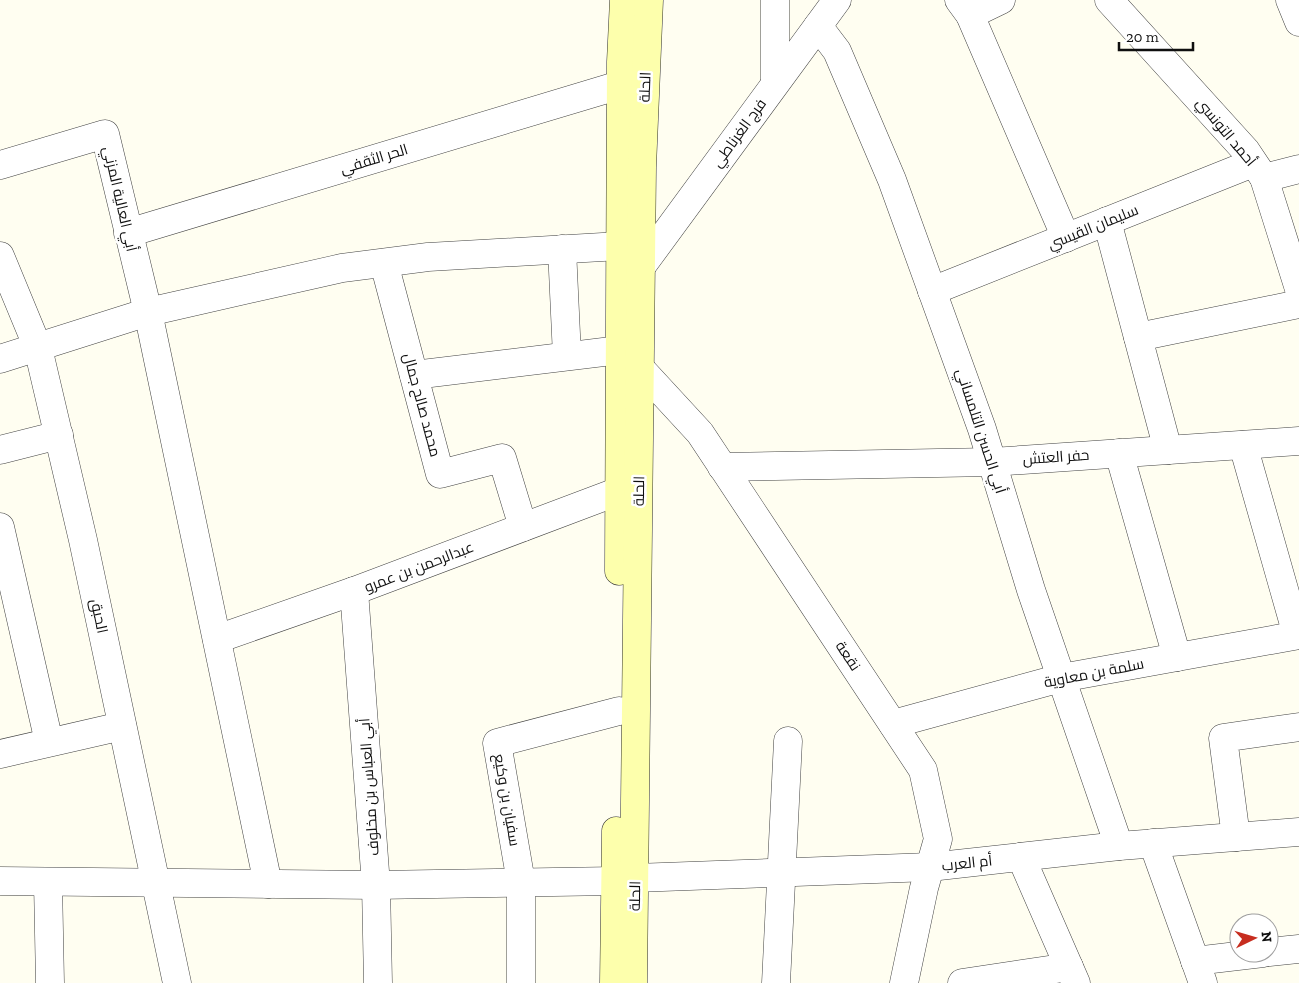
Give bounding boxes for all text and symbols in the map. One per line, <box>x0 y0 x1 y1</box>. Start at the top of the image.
scale bar <box>1119 20 1193 52</box>
text: 20 m <box>1126 28 1159 46</box>
street label: الحلة <box>635 71 655 103</box>
street label: أحمد التونسي <box>1190 93 1261 172</box>
street label: فرج الغرناطي <box>708 95 772 173</box>
street label: الحر الثقفي <box>338 140 411 181</box>
street label: أبي العالية المزني <box>96 144 142 254</box>
street label: سليمان القيسي <box>1045 201 1142 256</box>
street label: محمد صالح جمال <box>398 351 445 459</box>
street label: أبي الحسن التلمساني <box>949 366 1011 497</box>
street label: حفر العتش <box>1022 446 1090 469</box>
street label: الحلة <box>630 476 648 506</box>
street label: عبدالرحمن بن عمرو <box>362 538 477 597</box>
street label: الحبق <box>86 597 111 635</box>
street label: نقعة <box>832 638 864 674</box>
street label: سلمة بن معاوية <box>1042 654 1146 693</box>
street label: أبي العباس بن مخلوف <box>354 717 386 857</box>
street label: سفيان بن وكيع <box>488 752 524 848</box>
street label: أم العرب <box>941 850 993 876</box>
street label: الحلة <box>626 881 644 911</box>
north arrow <box>1229 913 1279 963</box>
text: N <box>1258 931 1275 943</box>

